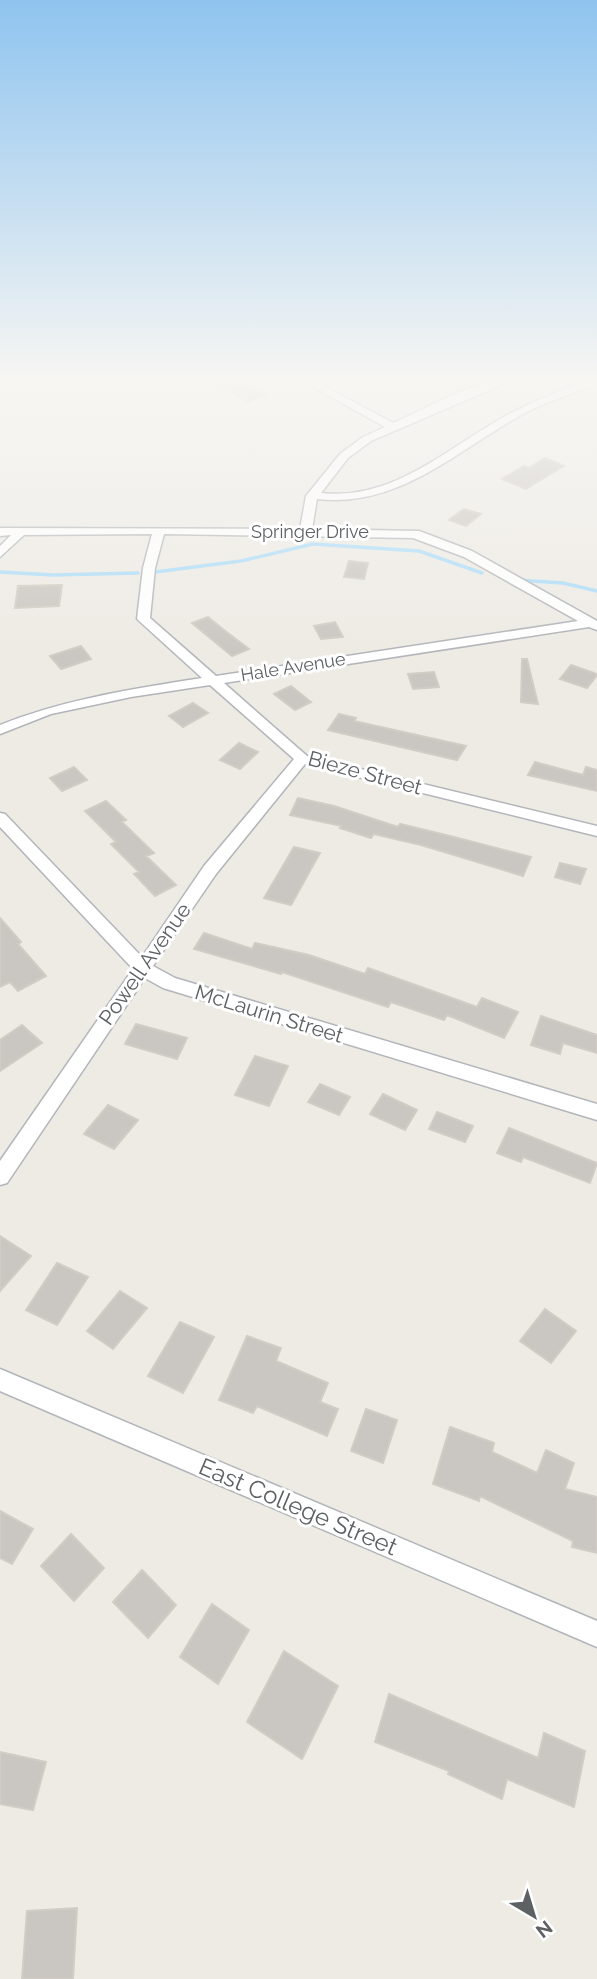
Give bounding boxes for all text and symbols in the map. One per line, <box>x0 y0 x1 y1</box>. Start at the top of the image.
street label: Springer Drive <box>251 521 369 542</box>
street label: Hale Avenue <box>239 648 347 685</box>
street label: Bieze Street <box>306 745 425 800</box>
street label: Powell Avenue <box>93 898 196 1030</box>
street label: McLaurin Street <box>192 979 346 1048</box>
street label: East College Street <box>195 1452 402 1561</box>
north arrow <box>499 1881 569 1951</box>
text: N <box>532 1916 557 1943</box>

